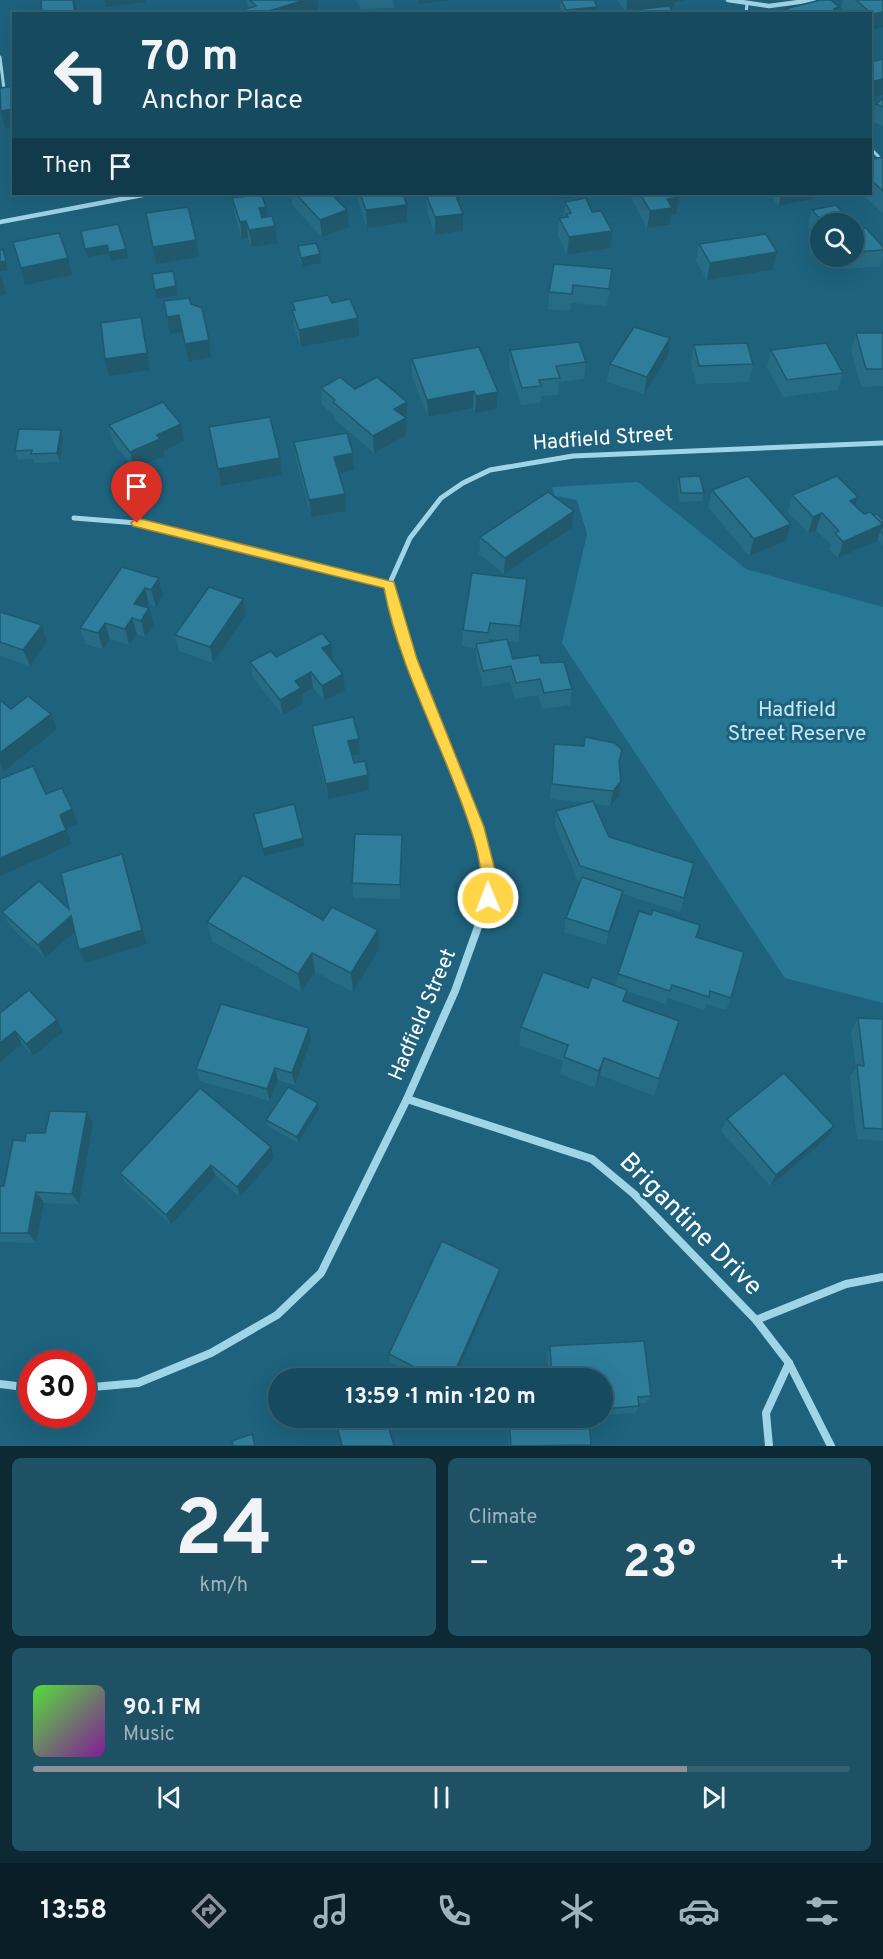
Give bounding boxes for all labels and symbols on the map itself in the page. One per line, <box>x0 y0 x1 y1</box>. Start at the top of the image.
street label: Hadfield Street <box>532 421 674 457</box>
pin <box>111 461 162 523</box>
park label: Hadfield Street Reserve <box>728 697 866 748</box>
position arrow <box>456 866 520 930</box>
street label: Hadfield Street <box>383 945 463 1085</box>
street label: Brigantine Drive <box>611 1146 769 1304</box>
speed limit sign: 30 <box>18 1350 96 1428</box>

